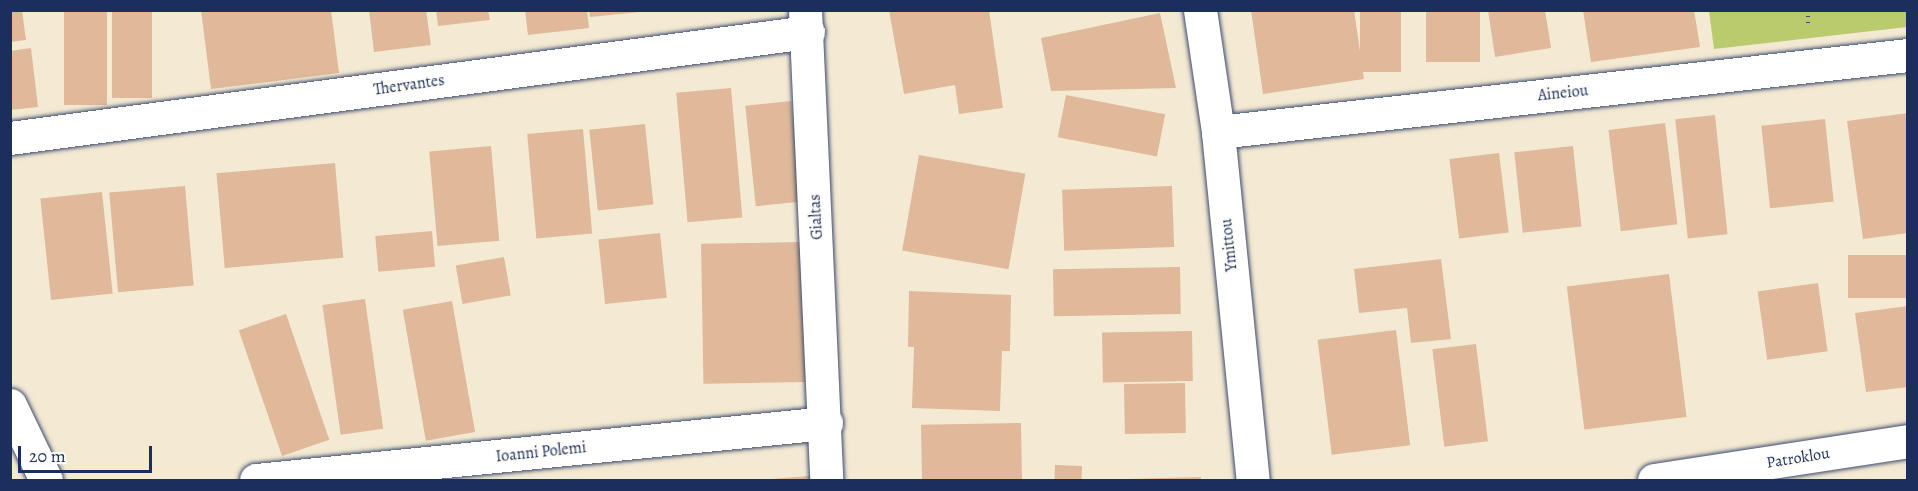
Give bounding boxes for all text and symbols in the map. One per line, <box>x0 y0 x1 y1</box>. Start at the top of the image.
street label: Thervantes <box>372 71 446 99</box>
street label: Aineiou <box>1537 81 1589 105</box>
street label: Gialtas <box>805 194 827 240</box>
street label: Ymittou <box>1217 218 1241 272</box>
scale bar <box>21 434 154 472</box>
street label: Ioanni Polemi <box>495 438 587 466</box>
text: 20 m <box>29 444 66 468</box>
street label: Patroklou <box>1765 444 1831 472</box>

